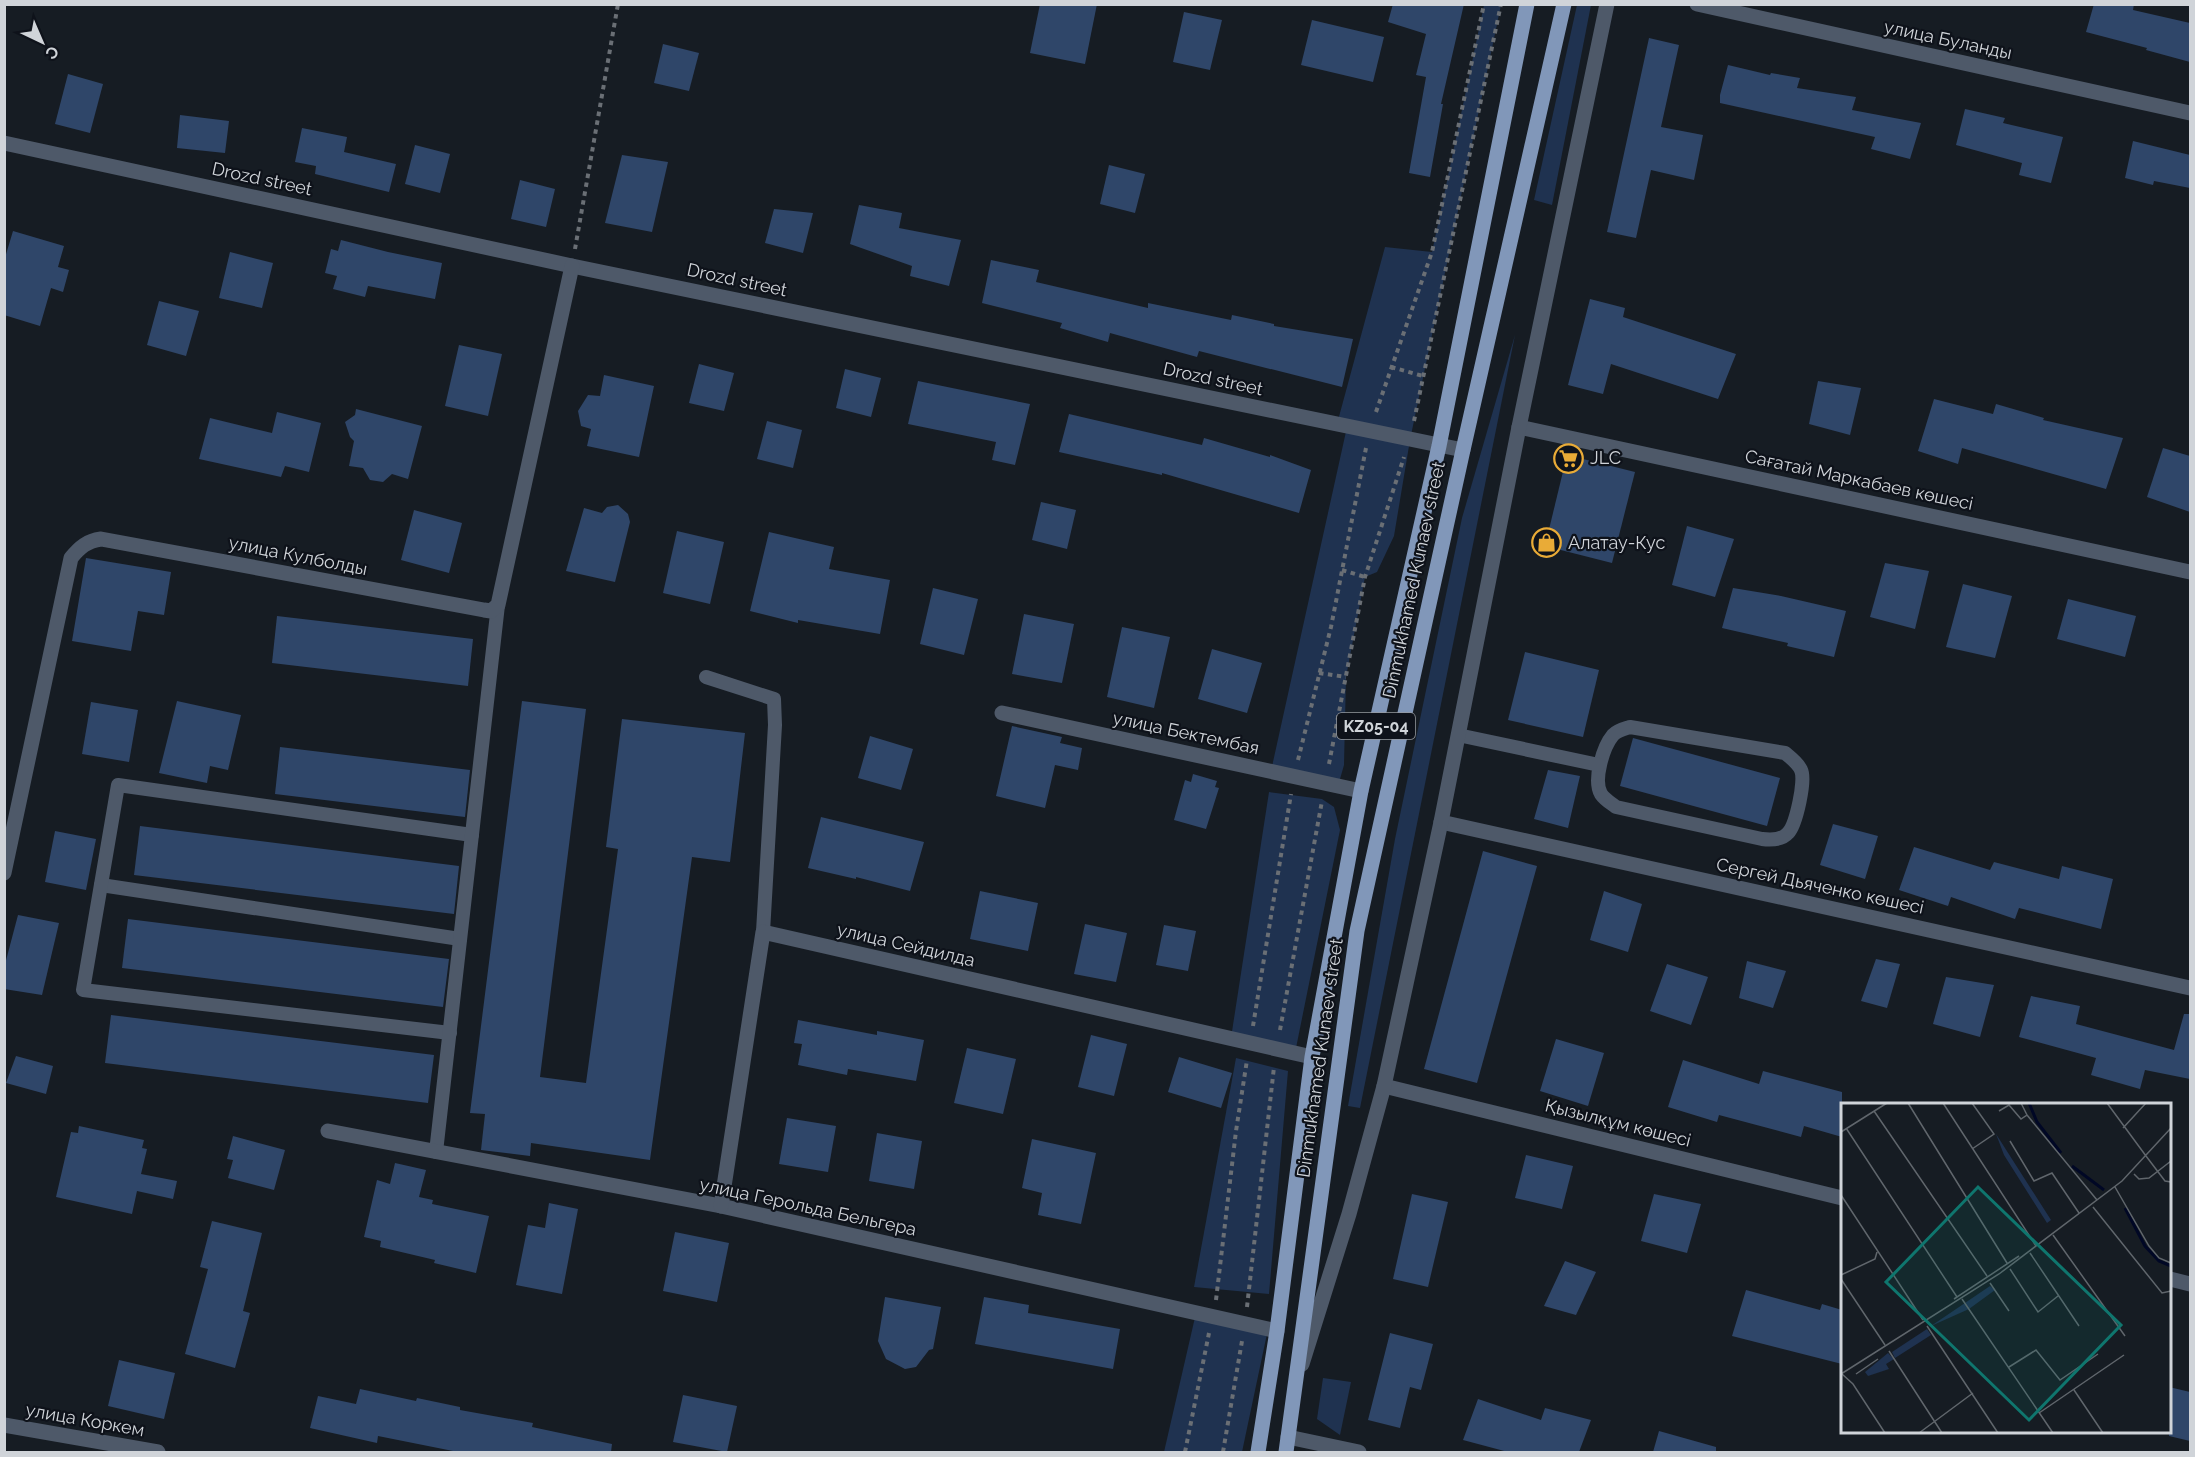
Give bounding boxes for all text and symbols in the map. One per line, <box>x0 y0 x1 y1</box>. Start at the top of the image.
north arrow <box>12 12 72 72</box>
street label: улица Буланды <box>1882 16 2014 63</box>
text: С <box>42 42 63 63</box>
street label: Drozd street <box>210 158 314 199</box>
street label: Drozd street <box>685 259 789 300</box>
street label: Drozd street <box>1161 358 1265 399</box>
supermarket icon: JLC <box>1553 442 1585 474</box>
street label: Сағатай Маркабаев көшесі <box>1743 445 1975 514</box>
place label: JLC <box>1590 447 1621 468</box>
street label: Dinmukhamed Kunaev street <box>1378 460 1449 700</box>
shop icon: Алатау-Кус <box>1531 527 1563 559</box>
street label: улица Кулболды <box>227 532 369 579</box>
place label: Алатау-Кус <box>1568 532 1665 553</box>
street label: улица Бектембая <box>1111 707 1261 758</box>
road number: KZ05-04 <box>1337 713 1415 739</box>
street label: Сергей Дьяченко көшесі <box>1714 853 1926 918</box>
street label: улица Сейдилда <box>835 918 977 971</box>
street label: Dinmukhamed Kunaev street <box>1292 937 1347 1179</box>
street label: Қызылқұм көшесі <box>1543 1094 1693 1151</box>
inset map <box>1841 1103 2171 1433</box>
street label: улица Герольда Бельгера <box>698 1173 918 1240</box>
street label: улица Коркем <box>24 1399 146 1440</box>

